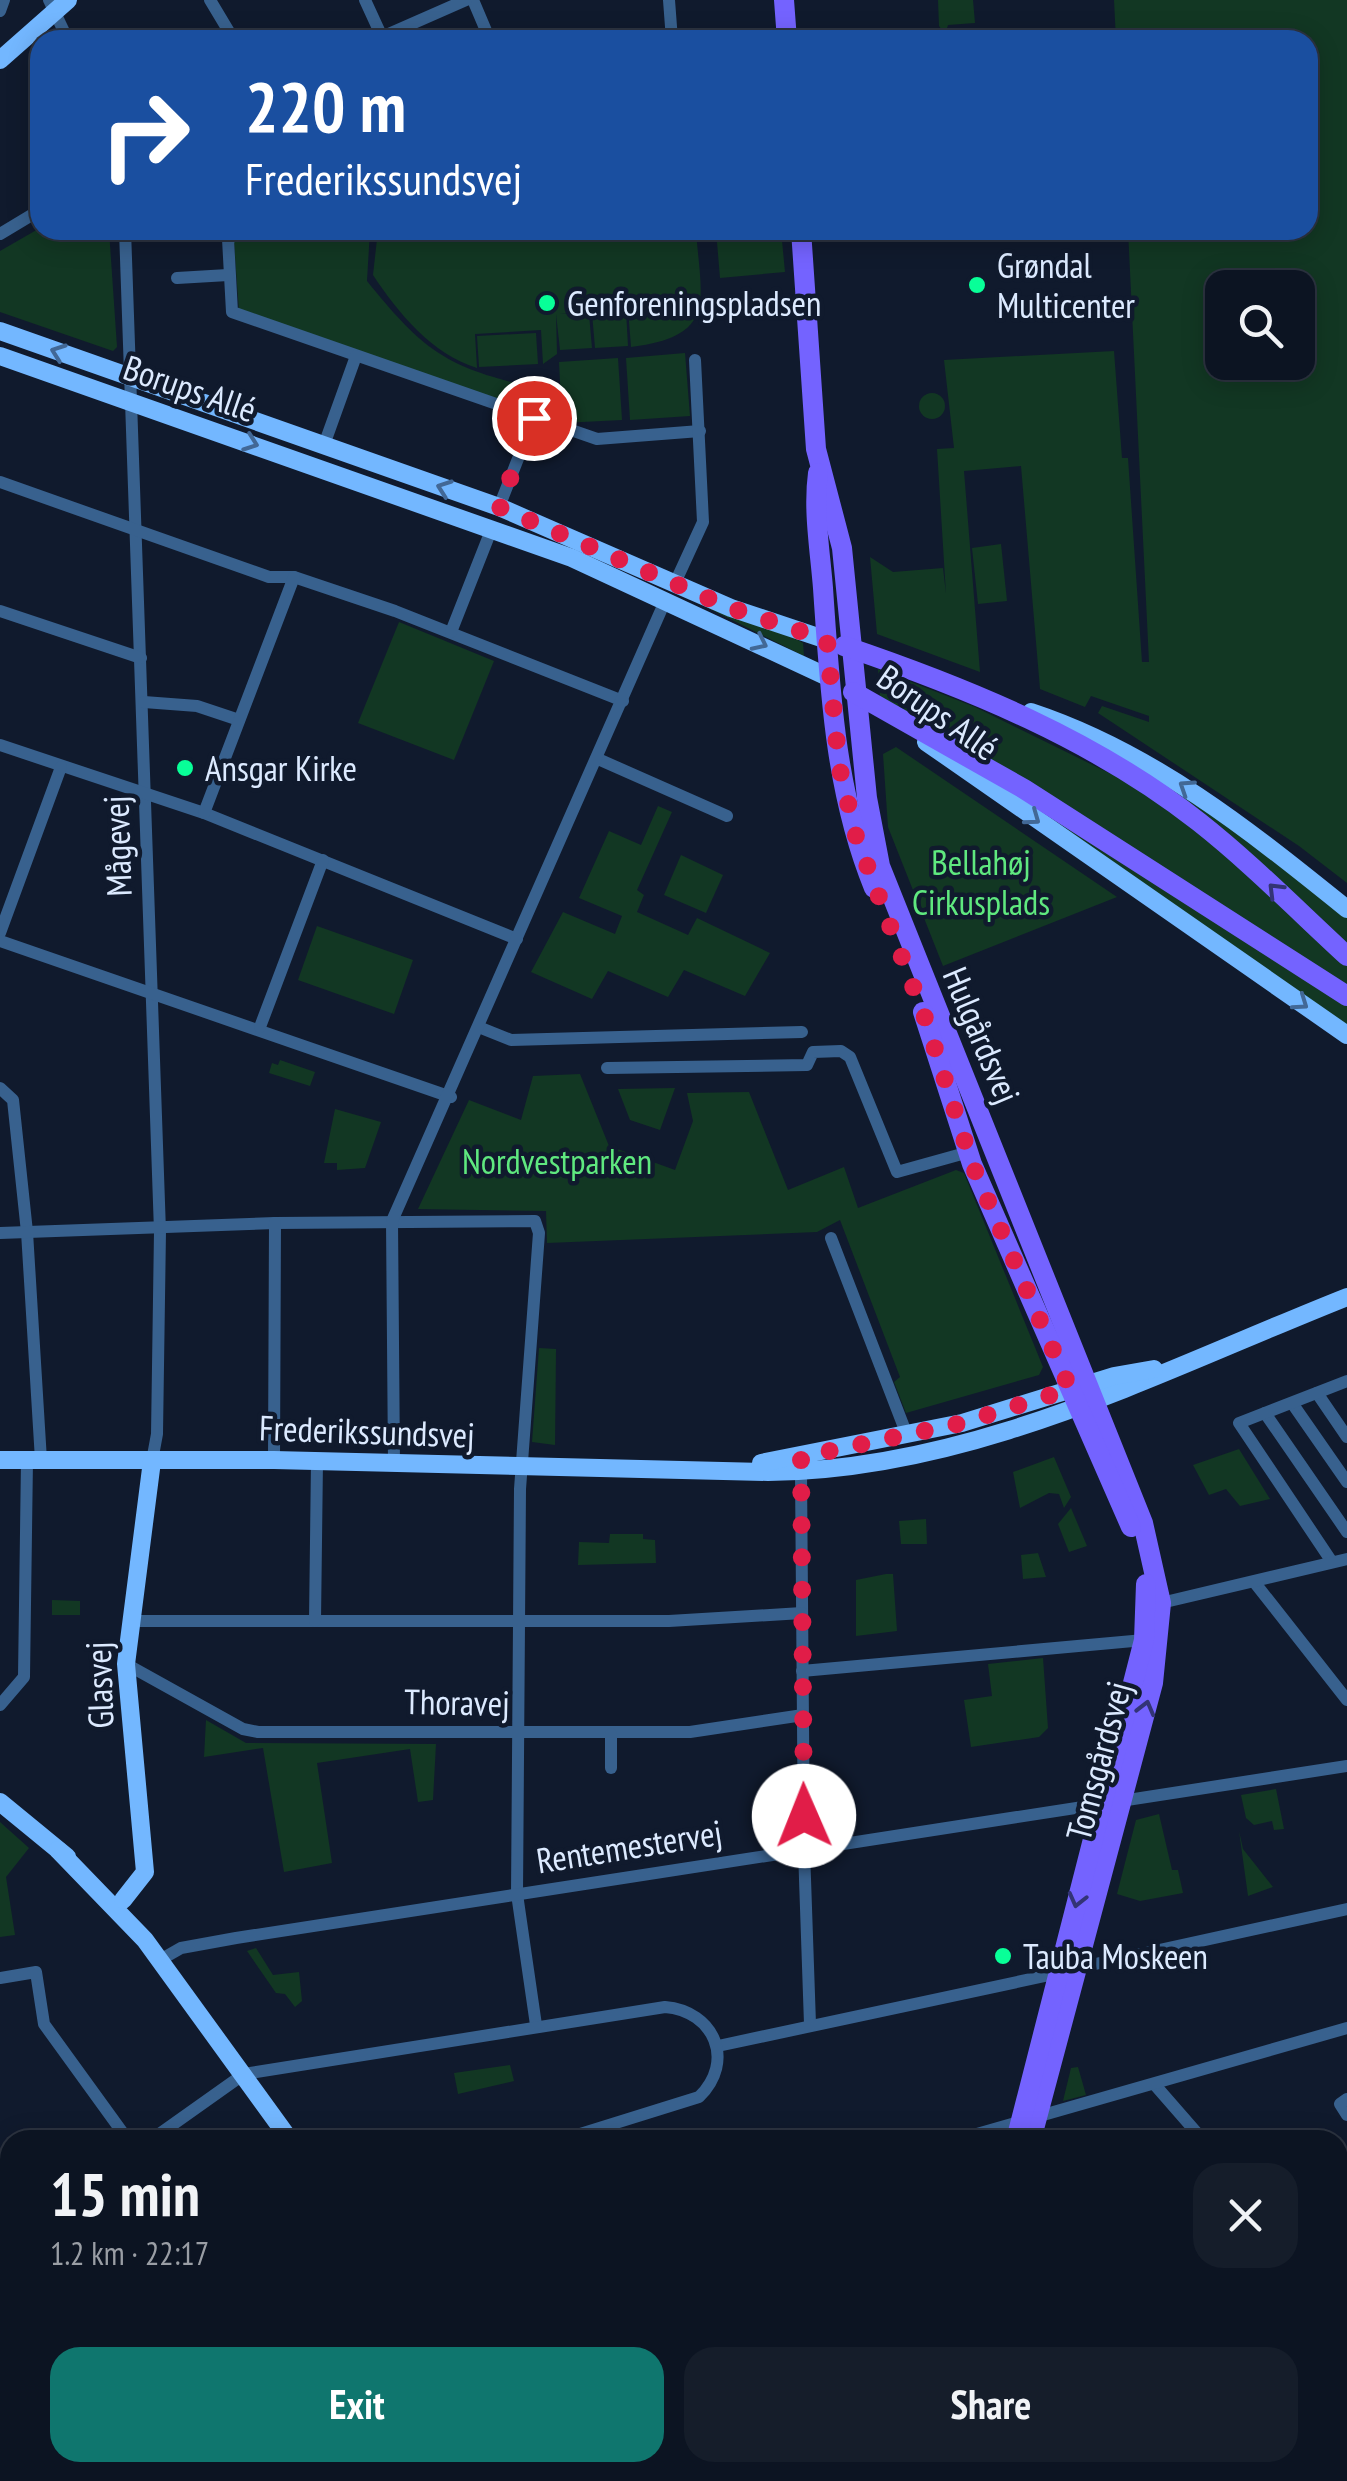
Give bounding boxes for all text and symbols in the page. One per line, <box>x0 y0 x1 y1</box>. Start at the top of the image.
text: 220 m <box>245 61 406 151</box>
icon: right <box>80 70 210 200</box>
text: Frederikssundsvej <box>245 149 522 207</box>
place label: Grøndal Multicenter <box>997 242 1135 328</box>
map controls <box>1205 270 1315 380</box>
button: search <box>1205 270 1315 380</box>
marker: Grøndal Multicenter <box>966 274 988 296</box>
place label: Genforeningspladsen <box>567 280 821 326</box>
marker: Genforeningspladsen <box>536 292 558 314</box>
one-way arrow <box>50 343 67 363</box>
street label: Borups Allé <box>118 344 262 432</box>
pin <box>492 376 577 461</box>
icon: arrive <box>507 391 562 446</box>
one-way arrow <box>241 431 258 452</box>
one-way arrow <box>437 479 454 500</box>
one-way arrow <box>749 631 767 651</box>
street label: Borups Allé <box>869 654 1007 770</box>
place label: Ansgar Kirke <box>205 745 357 791</box>
marker: Ansgar Kirke <box>174 757 196 779</box>
one-way arrow <box>1178 780 1196 799</box>
street label: Mågevej <box>92 795 142 897</box>
one-way arrow <box>1022 807 1040 824</box>
park label: Bellahøj Cirkusplads <box>912 839 1050 925</box>
one-way arrow <box>1269 884 1287 902</box>
street label: Hulgårdsvej <box>933 960 1031 1110</box>
one-way arrow <box>1289 991 1308 1009</box>
park label: Nordvestparken <box>462 1138 652 1184</box>
street label: Frederikssundsvej <box>258 1404 476 1458</box>
street label: Glasvej <box>74 1641 124 1729</box>
street label: Tomsgårdsvej <box>1055 1676 1141 1846</box>
street label: Thoravej <box>404 1678 510 1726</box>
one-way arrow <box>1134 1700 1155 1717</box>
position arrow <box>752 1764 856 1868</box>
street label: Rentemestervej <box>533 1809 725 1883</box>
one-way arrow <box>1068 1891 1089 1908</box>
place label: Tauba Moskeen <box>1023 1933 1208 1979</box>
marker: Tauba Moskeen <box>992 1945 1014 1967</box>
text: 15 min <box>50 2155 200 2233</box>
button: close <box>1193 2163 1298 2268</box>
text: 1.2 km · 22:17 <box>50 2232 209 2274</box>
button: Exit <box>50 2347 664 2462</box>
button: Share <box>684 2347 1298 2462</box>

